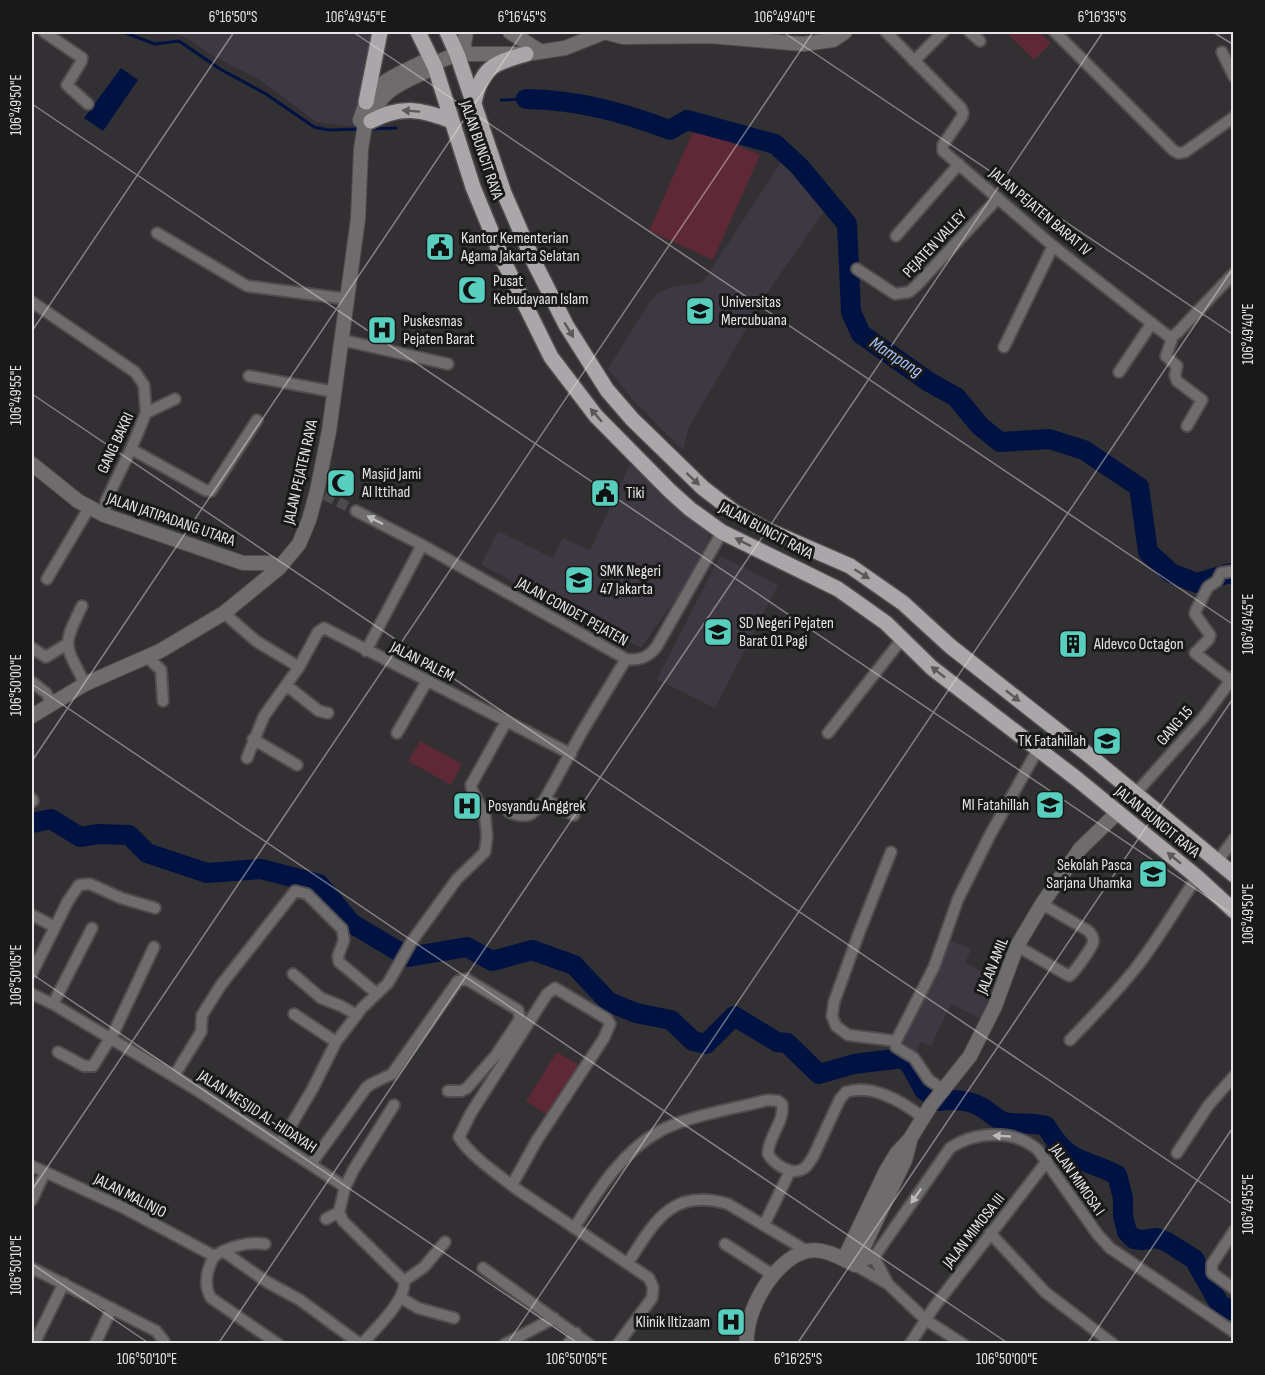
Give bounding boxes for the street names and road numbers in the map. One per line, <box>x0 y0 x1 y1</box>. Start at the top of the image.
street label: JALAN BUNCIT RAYA <box>455 97 507 202</box>
street label: JALAN PEJATEN BARAT IV <box>984 163 1095 261</box>
street label: PEJATEN VALLEY <box>899 206 971 282</box>
street label: GANG BAKRI <box>94 409 138 477</box>
street label: JALAN PEJATEN RAYA <box>280 418 322 527</box>
street label: JALAN JATIPADANG UTARA <box>104 489 238 551</box>
street label: JALAN BUNCIT RAYA <box>715 498 816 564</box>
street label: JALAN CONDET PEJATEN <box>512 573 631 651</box>
street label: JALAN PALEM <box>386 637 457 686</box>
street label: GANG 15 <box>1153 703 1197 749</box>
street label: JALAN BUNCIT RAYA <box>1110 782 1203 862</box>
street label: JALAN AMIL <box>973 935 1013 998</box>
street label: JALAN MESJID AL-HIDAYAH <box>193 1066 320 1158</box>
street label: JALAN MIMOSA I <box>1045 1140 1109 1220</box>
street label: JALAN MALINJO <box>90 1169 169 1222</box>
street label: JALAN MIMOSA III <box>938 1190 1009 1273</box>

